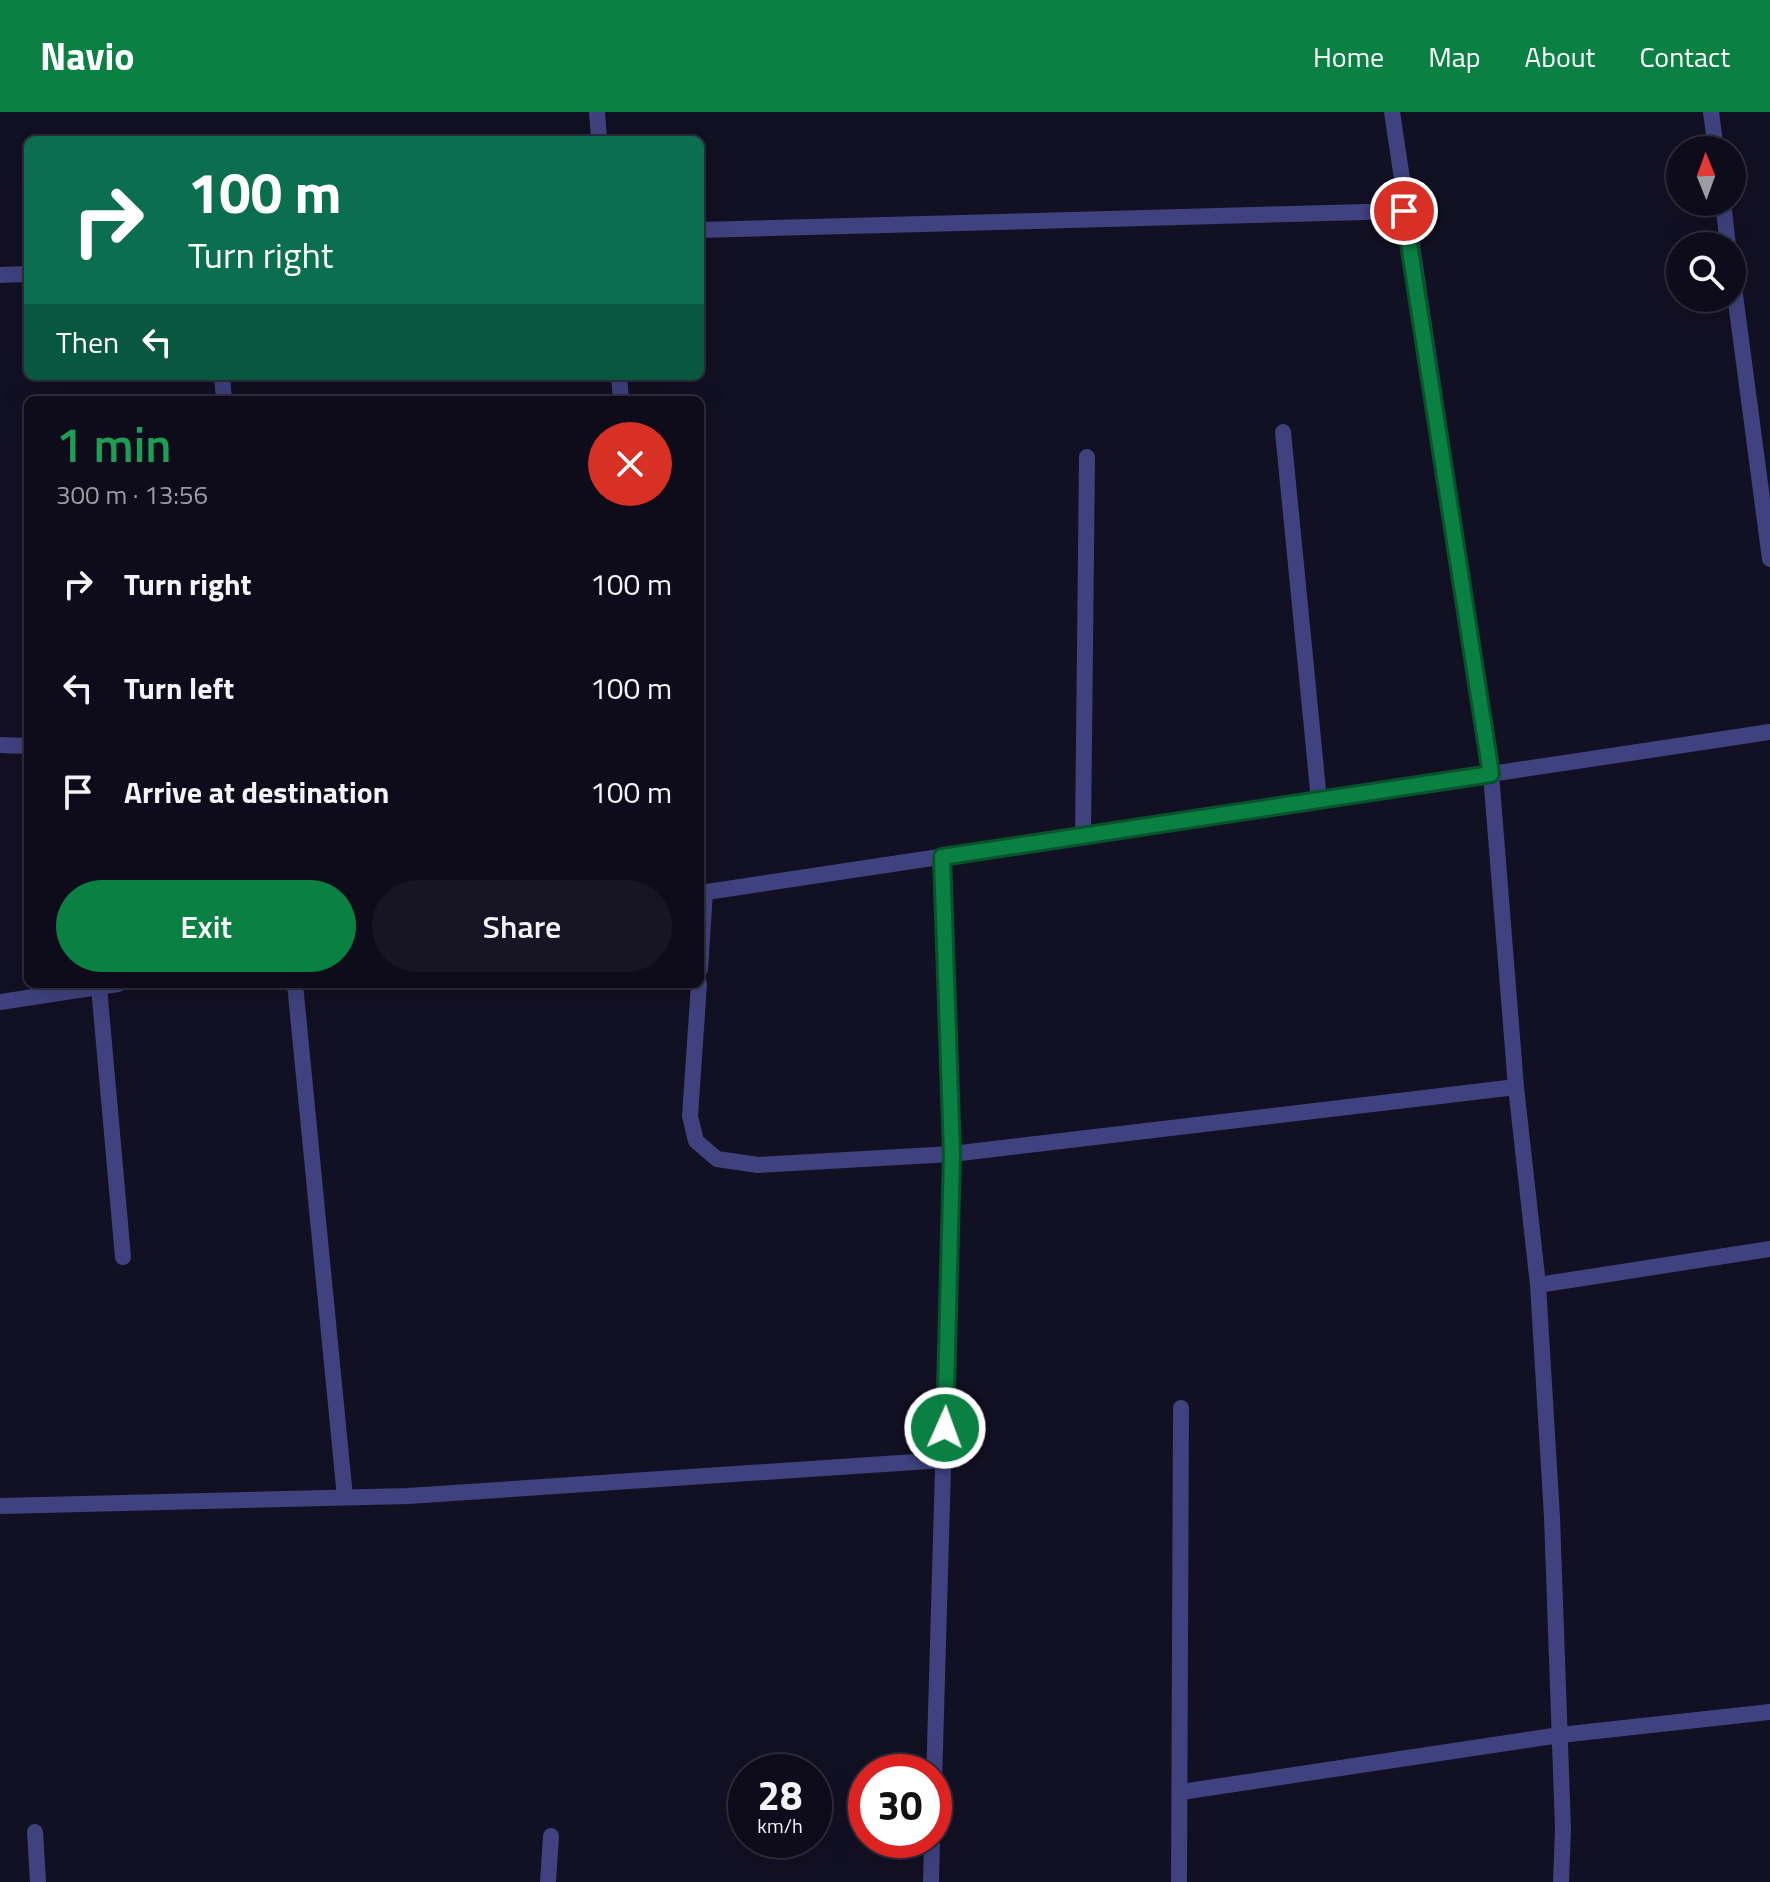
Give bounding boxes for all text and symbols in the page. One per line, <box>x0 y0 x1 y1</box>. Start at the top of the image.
text: Navio <box>40 27 134 85</box>
text: Home <box>1313 35 1384 78</box>
text: Map <box>1428 35 1481 78</box>
text: About <box>1525 35 1595 78</box>
text: Contact <box>1639 35 1730 78</box>
north arrow <box>1666 136 1746 216</box>
map controls <box>1666 136 1746 312</box>
text: 100 m <box>188 150 341 235</box>
icon: right <box>56 168 160 272</box>
pin <box>1370 177 1438 245</box>
icon: arrive <box>1382 189 1426 233</box>
text: Turn right <box>188 227 333 282</box>
button: search <box>1666 232 1746 312</box>
text: Then <box>56 319 119 365</box>
icon: left <box>135 320 179 364</box>
text: 1 min <box>56 408 171 481</box>
button: close <box>588 422 672 506</box>
text: 300 m · 13:56 <box>56 475 208 514</box>
text: Turn right <box>124 561 252 607</box>
text: 100 m <box>590 561 672 607</box>
icon: right <box>56 562 100 606</box>
text: Turn left <box>124 665 234 711</box>
text: 100 m <box>590 665 672 711</box>
icon: left <box>56 666 100 710</box>
text: Arrive at destination <box>124 769 389 815</box>
text: 100 m <box>590 769 672 815</box>
icon: arrive <box>56 770 100 814</box>
button: Exit <box>56 880 356 972</box>
button: Share <box>372 880 672 972</box>
position arrow <box>903 1386 987 1470</box>
speed limit sign: 30 <box>848 1754 952 1858</box>
text: 28 <box>758 1765 802 1826</box>
text: km/h <box>757 1810 803 1841</box>

